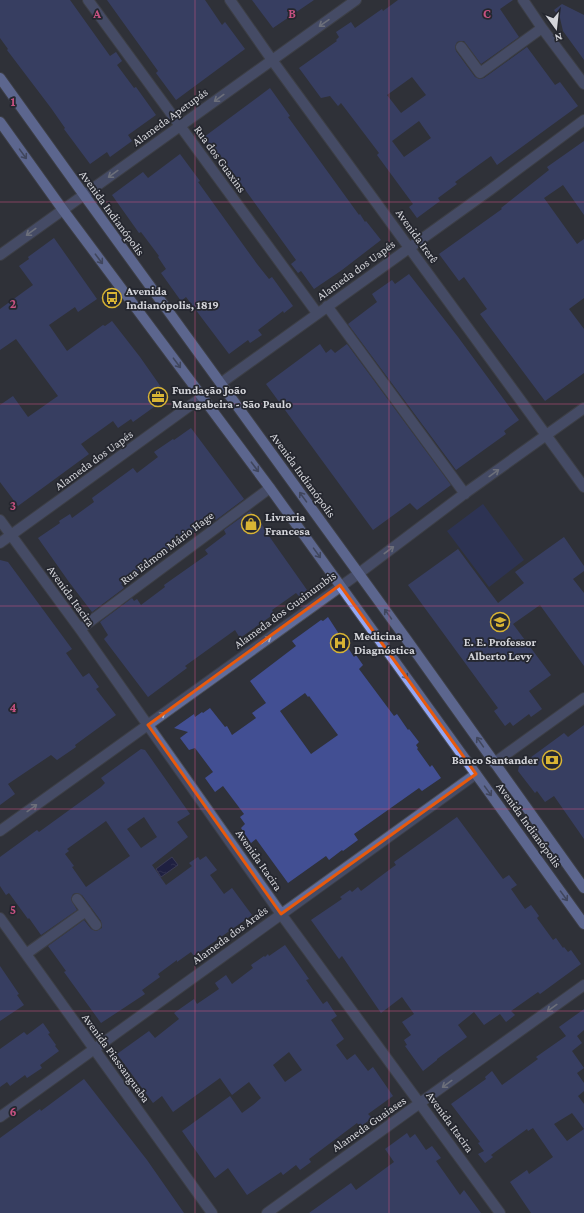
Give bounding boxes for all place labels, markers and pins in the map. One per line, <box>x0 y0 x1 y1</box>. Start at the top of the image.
place label: Avenida Indianópolis, 1819 <box>125 284 219 312</box>
bus stop icon: Avenida Indianópolis, 1819 <box>101 287 123 309</box>
place label: Fundação João Mangabeira - São Paulo <box>172 383 292 411</box>
office icon: Fundação João Mangabeira - São Paulo <box>147 386 169 408</box>
place label: Livraria Francesa <box>265 510 310 538</box>
shop icon: Livraria Francesa <box>240 513 262 535</box>
school or university icon: E. E. Professor Alberto Levy <box>489 611 511 633</box>
place label: Medicina Diagnóstica <box>354 629 415 657</box>
hospital icon: Medicina Diagnóstica <box>329 632 351 654</box>
place label: E. E. Professor Alberto Levy <box>464 635 536 663</box>
bank icon: Banco Santander <box>541 749 563 771</box>
place label: Banco Santander <box>452 753 538 767</box>

